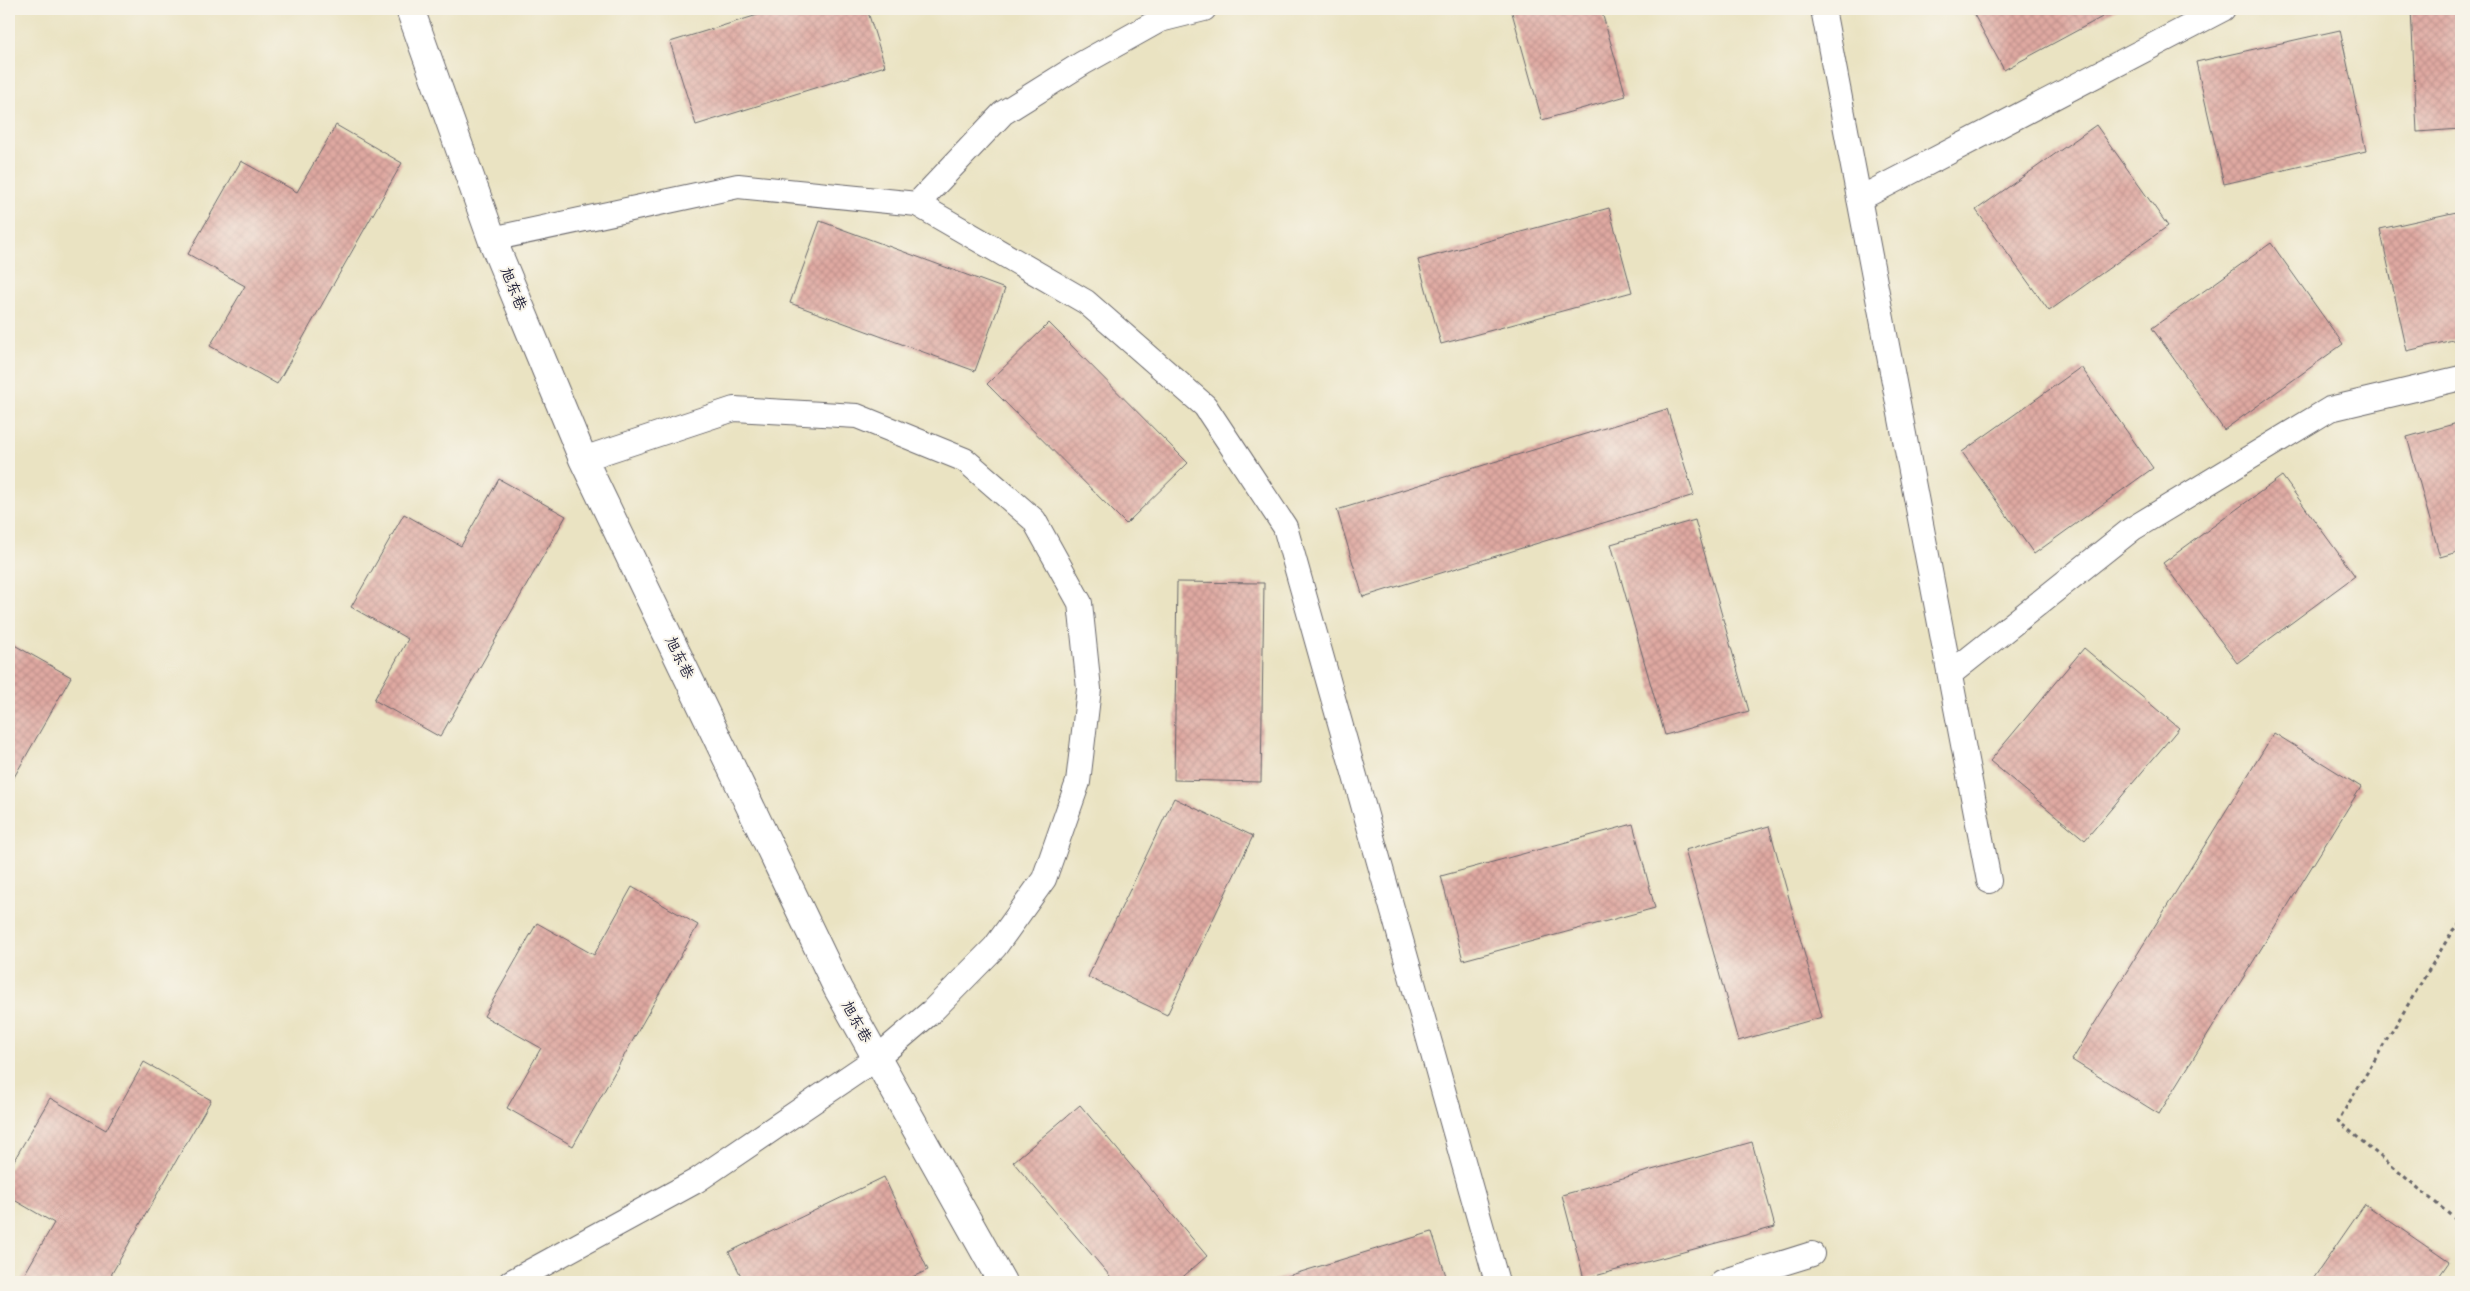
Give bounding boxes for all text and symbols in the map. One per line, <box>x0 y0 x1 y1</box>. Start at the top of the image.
street label: 旭东巷 <box>495 264 531 314</box>
street label: 旭东巷 <box>660 633 698 683</box>
street label: 旭东巷 <box>836 997 876 1047</box>

